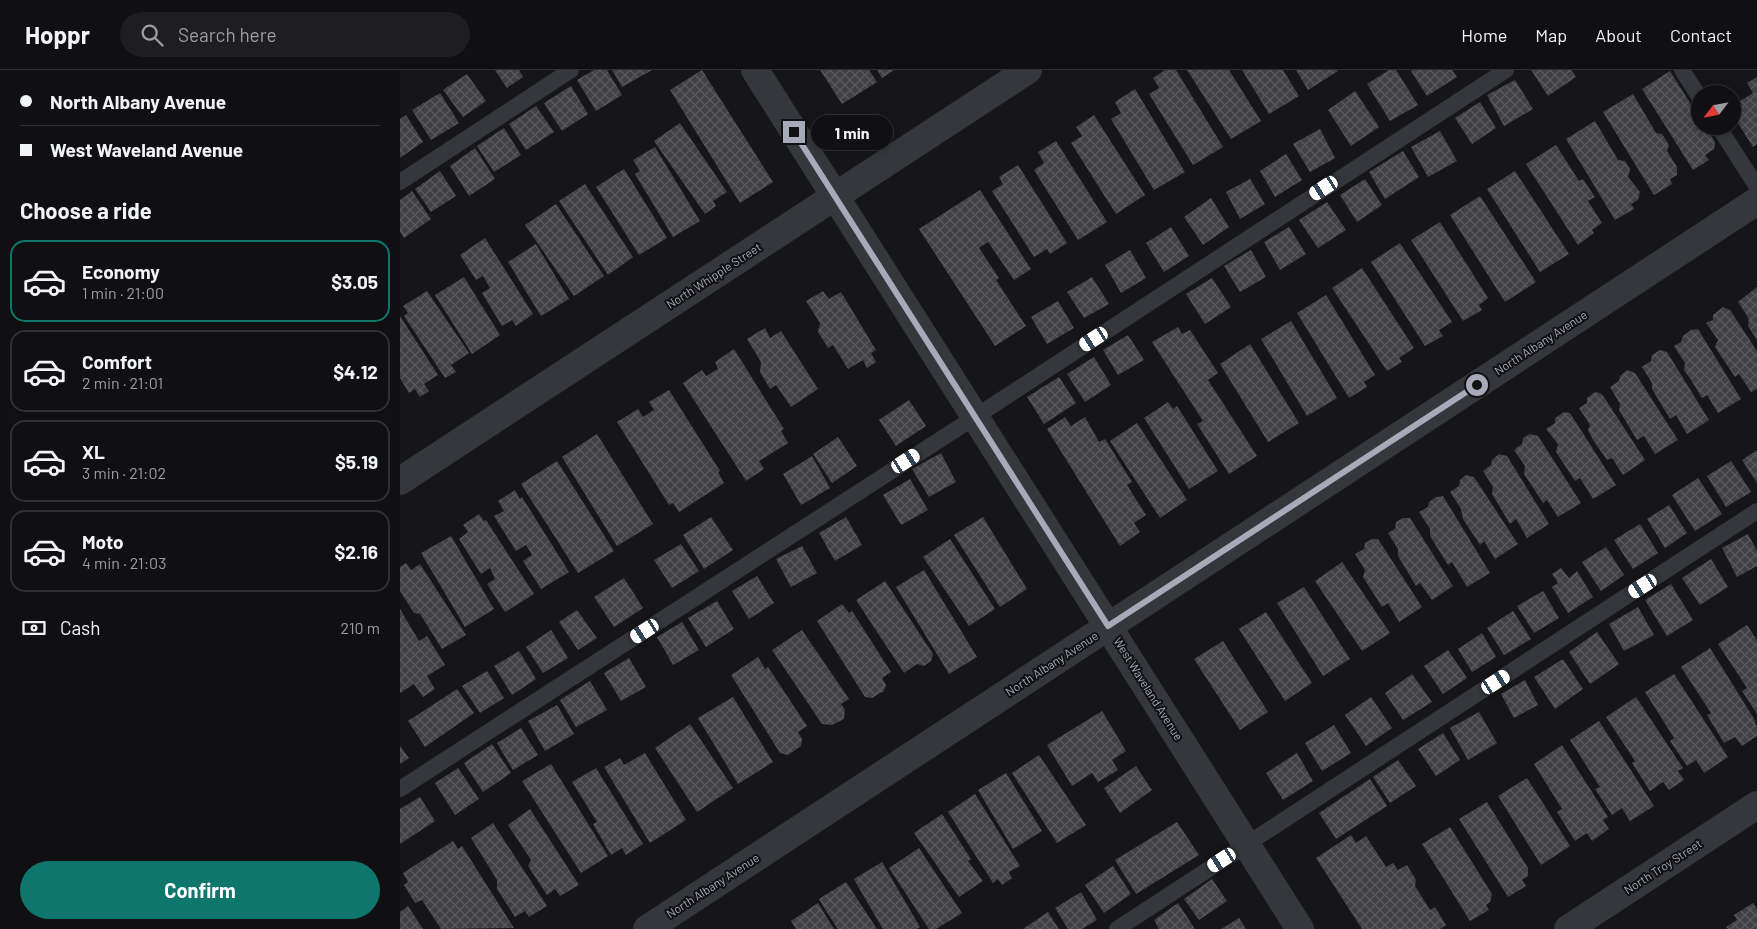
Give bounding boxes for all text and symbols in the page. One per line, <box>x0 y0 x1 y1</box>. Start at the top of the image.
search box <box>120 12 470 57</box>
text: Hoppr <box>25 20 90 49</box>
icon: search <box>138 21 166 49</box>
text: Search here <box>178 23 277 46</box>
text: Home <box>1461 24 1507 46</box>
text: Map <box>1535 24 1567 46</box>
text: About <box>1595 24 1642 46</box>
text: Contact <box>1670 24 1732 46</box>
north arrow <box>1691 85 1741 135</box>
map controls <box>1691 85 1741 135</box>
text: North Albany Avenue <box>50 90 226 113</box>
callout: 1 min <box>812 114 894 150</box>
route end <box>783 121 805 143</box>
text: 1 min <box>834 123 870 142</box>
text: West Waveland Avenue <box>50 138 243 161</box>
car <box>1307 174 1340 202</box>
text: Choose a ride <box>20 197 152 223</box>
street label: North Whipple Street <box>663 239 763 311</box>
icon: car <box>22 259 67 304</box>
text: Economy <box>82 260 160 283</box>
text: $3.05 <box>331 270 378 293</box>
text: 1 min · 21:00 <box>82 283 164 302</box>
street label: North Albany Avenue <box>1492 307 1589 377</box>
car <box>1077 325 1110 353</box>
icon: car <box>22 349 67 394</box>
text: Comfort <box>82 350 152 373</box>
text: $4.12 <box>333 360 378 383</box>
text: 2 min · 21:01 <box>82 373 163 392</box>
route start <box>1466 374 1488 396</box>
icon: car <box>22 439 67 484</box>
text: XL <box>82 440 105 463</box>
car <box>889 447 922 475</box>
text: $5.19 <box>335 450 378 473</box>
text: 3 min · 21:02 <box>82 463 166 482</box>
icon: car <box>22 529 67 574</box>
text: Moto <box>82 530 124 553</box>
text: $2.16 <box>334 540 378 563</box>
text: 4 min · 21:03 <box>82 553 166 572</box>
car <box>1626 572 1659 600</box>
icon: cash <box>20 614 48 642</box>
text: Cash <box>60 616 101 639</box>
car <box>628 617 661 645</box>
text: 210 m <box>341 618 380 637</box>
street label: North Albany Avenue <box>1003 628 1100 698</box>
street label: West Waveland Avenue <box>1111 634 1186 743</box>
car <box>1479 668 1512 696</box>
street label: North Troy Street <box>1621 836 1704 897</box>
car <box>1205 846 1238 874</box>
street label: North Albany Avenue <box>664 850 761 920</box>
button: Confirm <box>20 861 380 919</box>

